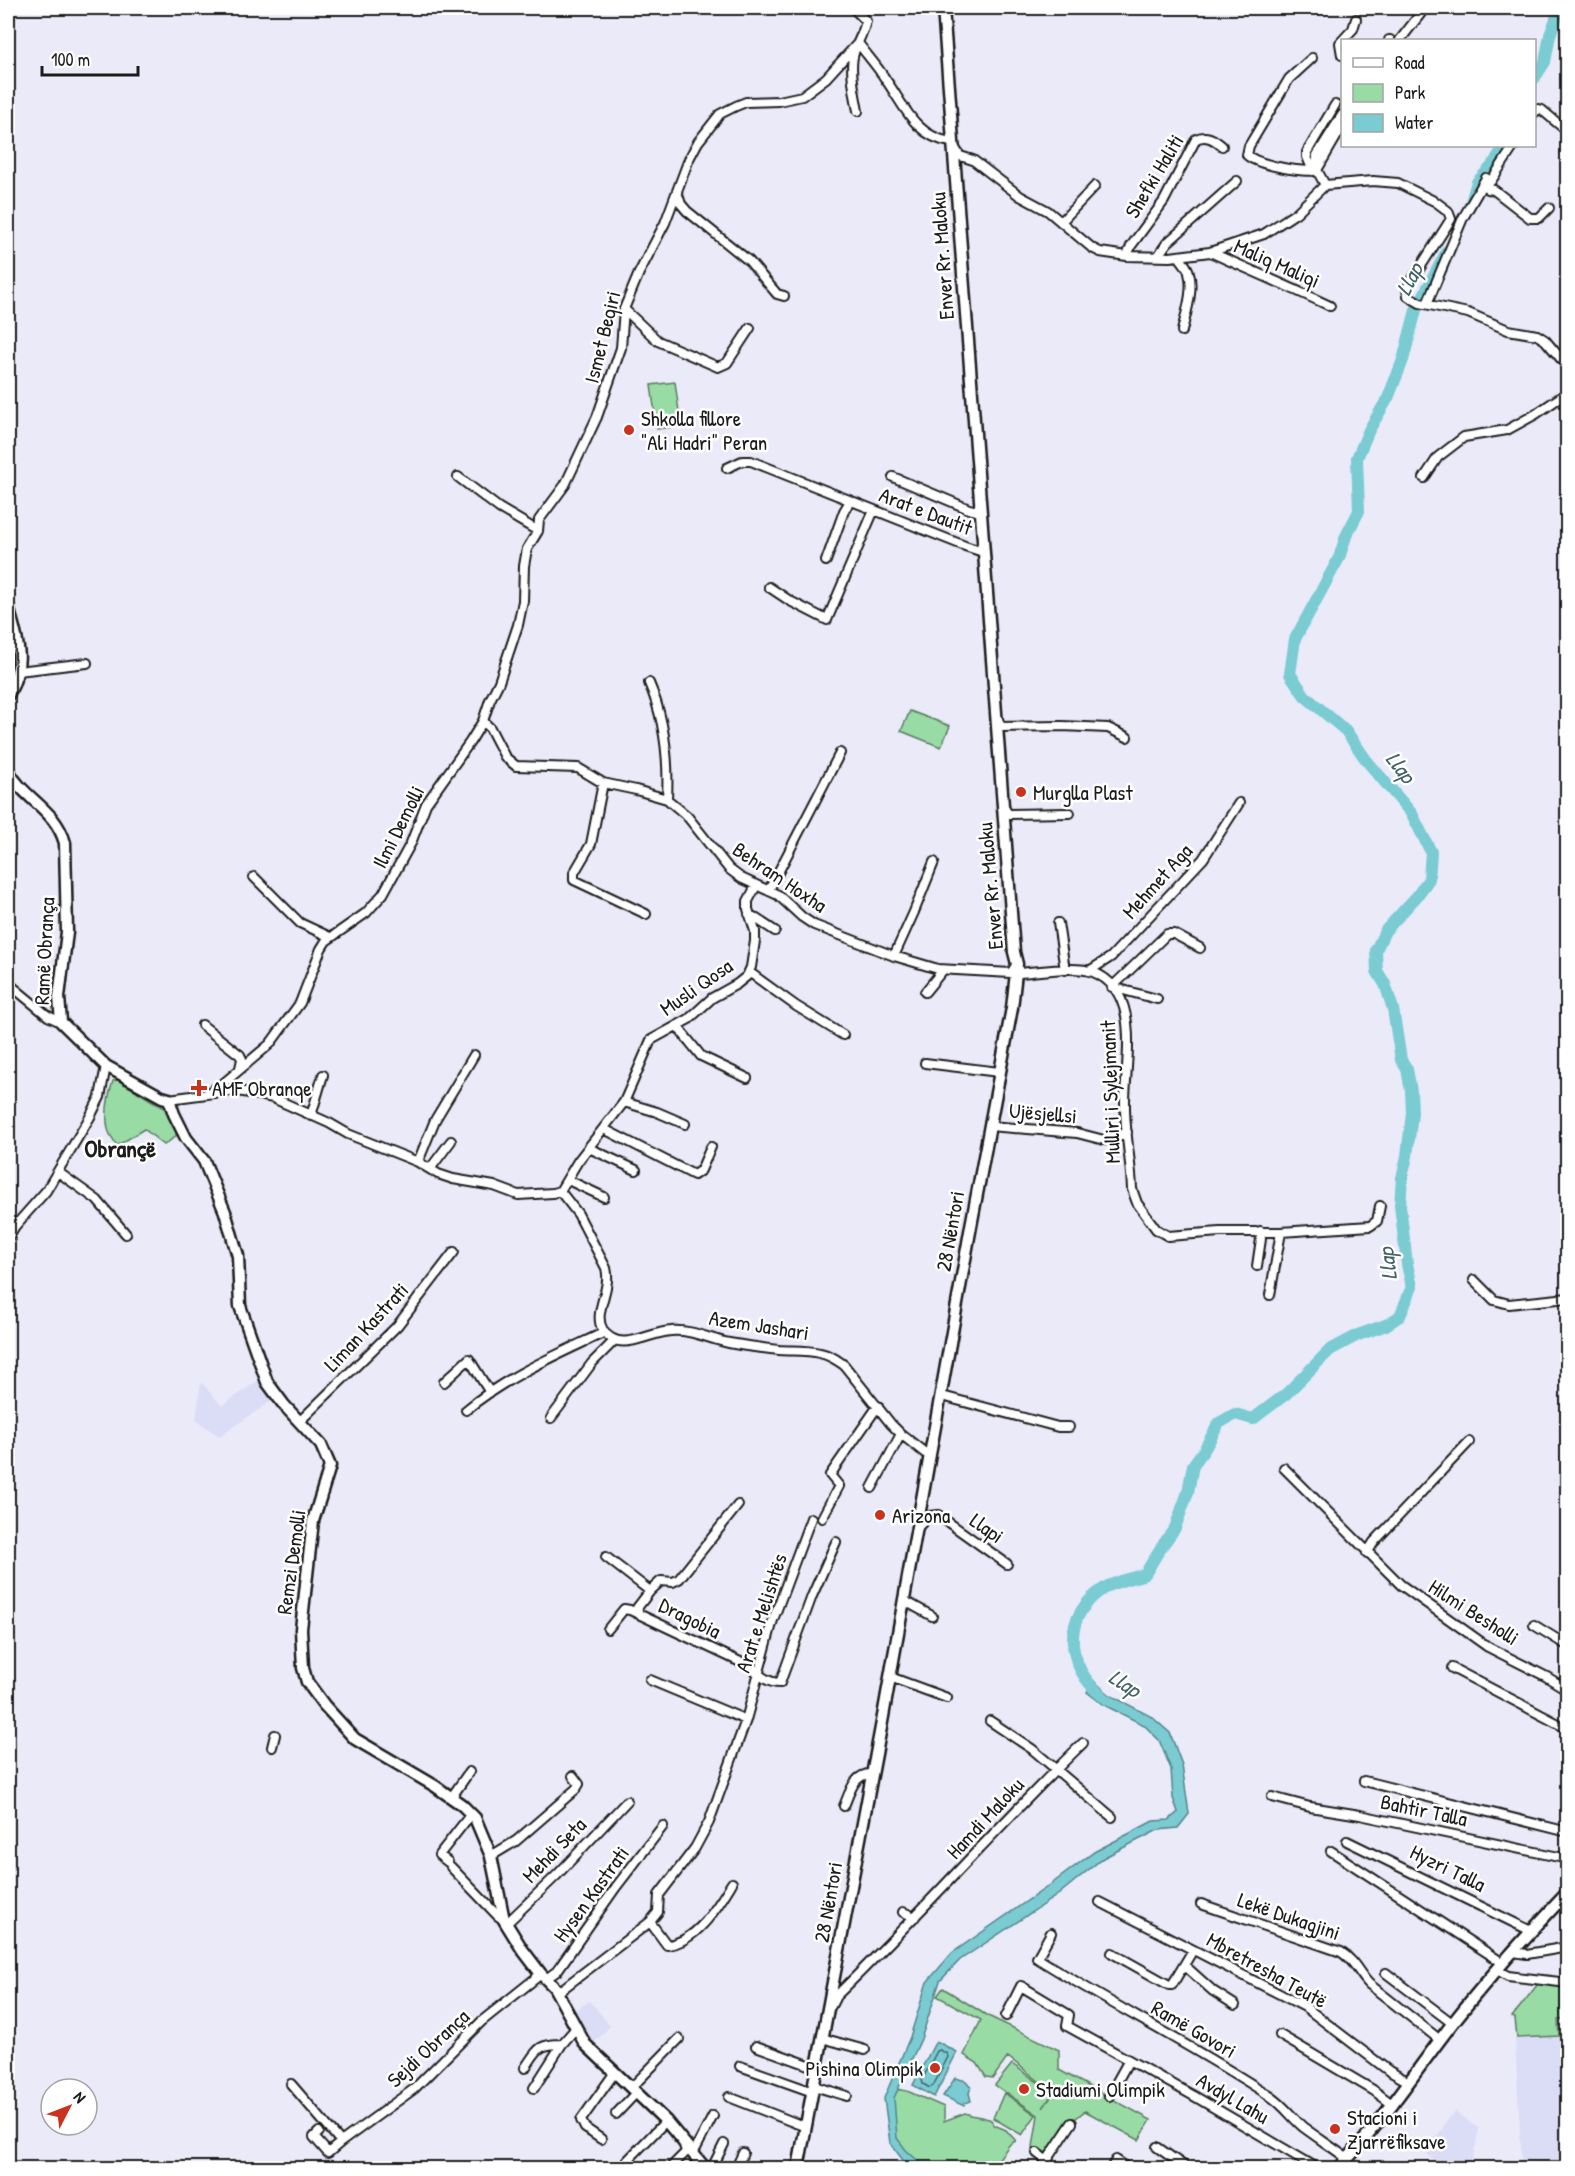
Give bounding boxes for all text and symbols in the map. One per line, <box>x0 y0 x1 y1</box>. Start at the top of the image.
scale bar <box>42 39 138 77</box>
legend <box>1341 39 1536 147</box>
text: 100 m <box>51 47 90 72</box>
text: Road <box>1395 50 1425 75</box>
text: Park <box>1395 80 1426 105</box>
text: Water <box>1395 110 1433 135</box>
street label: Shefki Haliti <box>1118 129 1190 223</box>
street label: Enver Rr. Maloku <box>923 191 961 320</box>
street label: Maliq Maliqi <box>1230 231 1324 295</box>
water label: Llap <box>1388 256 1430 300</box>
street label: Ismet Beqiri <box>577 288 627 386</box>
place label: Shkolla fillore "Ali Hadri" Peran <box>641 404 767 457</box>
marker: Shkolla fillore "Ali Hadri" Peran <box>622 423 636 437</box>
street label: Arat e Dautit <box>875 480 977 542</box>
water label: Llap <box>1379 745 1424 790</box>
place label: Murglla Plast <box>1033 778 1133 807</box>
street label: Ilmi Demolli <box>365 781 431 873</box>
marker: Murglla Plast <box>1014 785 1028 799</box>
street label: Enver Rr. Maloku <box>970 821 1010 951</box>
street label: Behram Hoxha <box>727 835 833 919</box>
street label: Mehmet Aga <box>1115 837 1199 925</box>
street label: Ramë Obrança <box>27 896 61 1006</box>
street label: Musli Qosa <box>654 951 738 1023</box>
street label: Mulliri i Sylejmanit <box>1093 1019 1127 1164</box>
place label: AMF Obranqe <box>212 1074 312 1103</box>
marker: AMF Obranqe <box>190 1079 208 1097</box>
street label: Ujësjellsi <box>1008 1096 1078 1130</box>
district label: Obrançë <box>84 1132 156 1164</box>
street label: 28 Nëntori <box>929 1188 971 1274</box>
water label: Llap <box>1370 1245 1404 1282</box>
street label: Liman Kastrati <box>317 1276 415 1378</box>
street label: Azem Jashari <box>707 1303 811 1347</box>
place label: Arizona <box>892 1501 950 1530</box>
street label: Llapi <box>964 1506 1010 1550</box>
street label: Remzi Demolli <box>269 1508 313 1616</box>
marker: Arizona <box>873 1508 887 1522</box>
street label: Arat e Melishtës <box>728 1550 794 1676</box>
street label: Hilmi Besholli <box>1423 1572 1525 1652</box>
street label: Dragobia <box>654 1591 726 1645</box>
water label: Llap <box>1103 1662 1148 1705</box>
street label: Hamdi Maloku <box>940 1770 1031 1865</box>
street label: Bahtir Talla <box>1378 1787 1470 1833</box>
street label: Mehdi Seta <box>515 1811 593 1889</box>
street label: Hyzri Talla <box>1405 1837 1491 1899</box>
street label: Hysen Kastrati <box>546 1840 636 1948</box>
street label: 28 Nëntori <box>807 1859 849 1945</box>
street label: Lekë Dukagjini <box>1234 1885 1344 1947</box>
street label: Mbretresha Teutë <box>1202 1925 1332 2015</box>
street label: Ramë Govori <box>1146 1993 1242 2065</box>
street label: Sejdi Obrança <box>380 2002 476 2094</box>
place label: Pishina Olimpik <box>805 2054 923 2083</box>
marker: Pishina Olimpik <box>928 2061 942 2075</box>
street label: Avdyl Lahu <box>1191 2066 1275 2131</box>
place label: Stadiumi Olimpik <box>1036 2075 1165 2104</box>
north arrow <box>39 2077 99 2137</box>
marker: Stadiumi Olimpik <box>1017 2082 1031 2096</box>
text: N <box>69 2086 91 2108</box>
place label: Stacioni i Zjarrëfiksave <box>1347 2103 1446 2156</box>
marker: Stacioni i Zjarrëfiksave <box>1328 2122 1342 2136</box>

